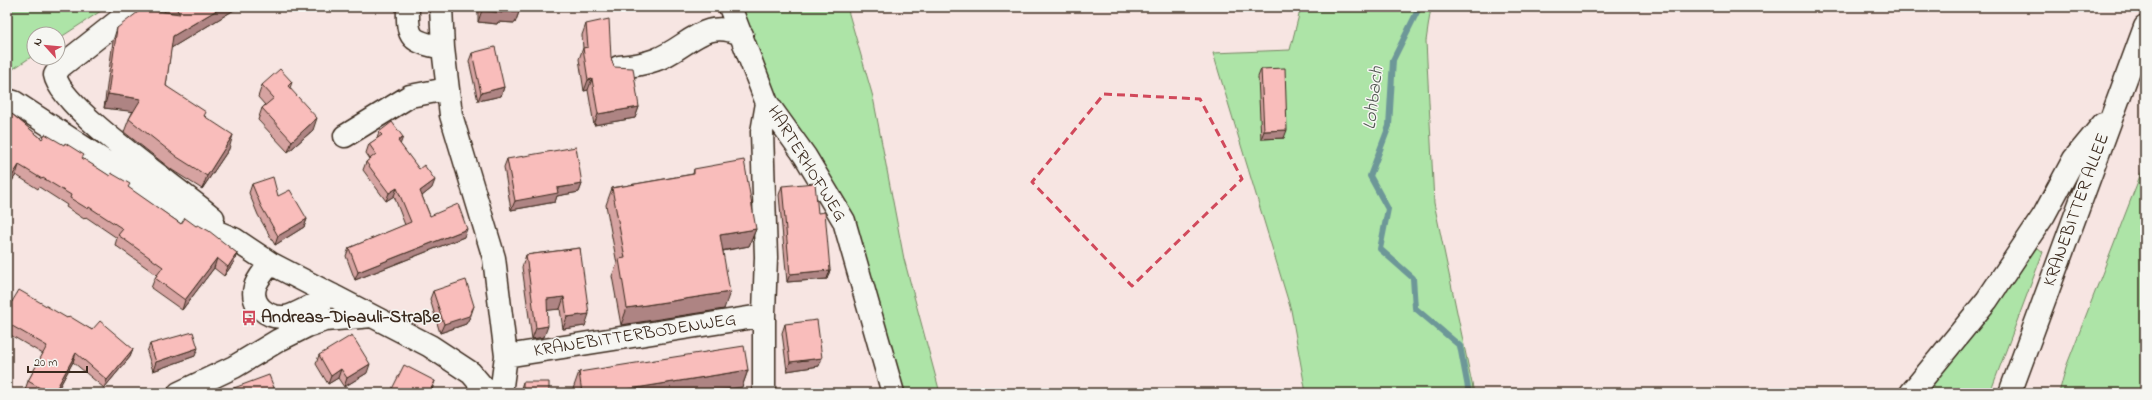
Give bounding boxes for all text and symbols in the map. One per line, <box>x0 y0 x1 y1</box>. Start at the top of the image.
north arrow <box>26 26 66 66</box>
text: N <box>29 35 47 49</box>
water label: Lohbach <box>1357 64 1391 131</box>
street label: HARTERHOFWEG <box>760 101 852 227</box>
street label: KRANEBITTER ALLEE <box>2037 130 2117 290</box>
place label: Andreas-Dipauli-Straße <box>261 305 441 331</box>
street label: KRANEBITTERBODENWEG <box>532 307 738 365</box>
bus stop icon: Andreas-Dipauli-Straße <box>240 309 258 327</box>
scale bar <box>28 348 87 374</box>
text: 20 m <box>34 354 57 372</box>

